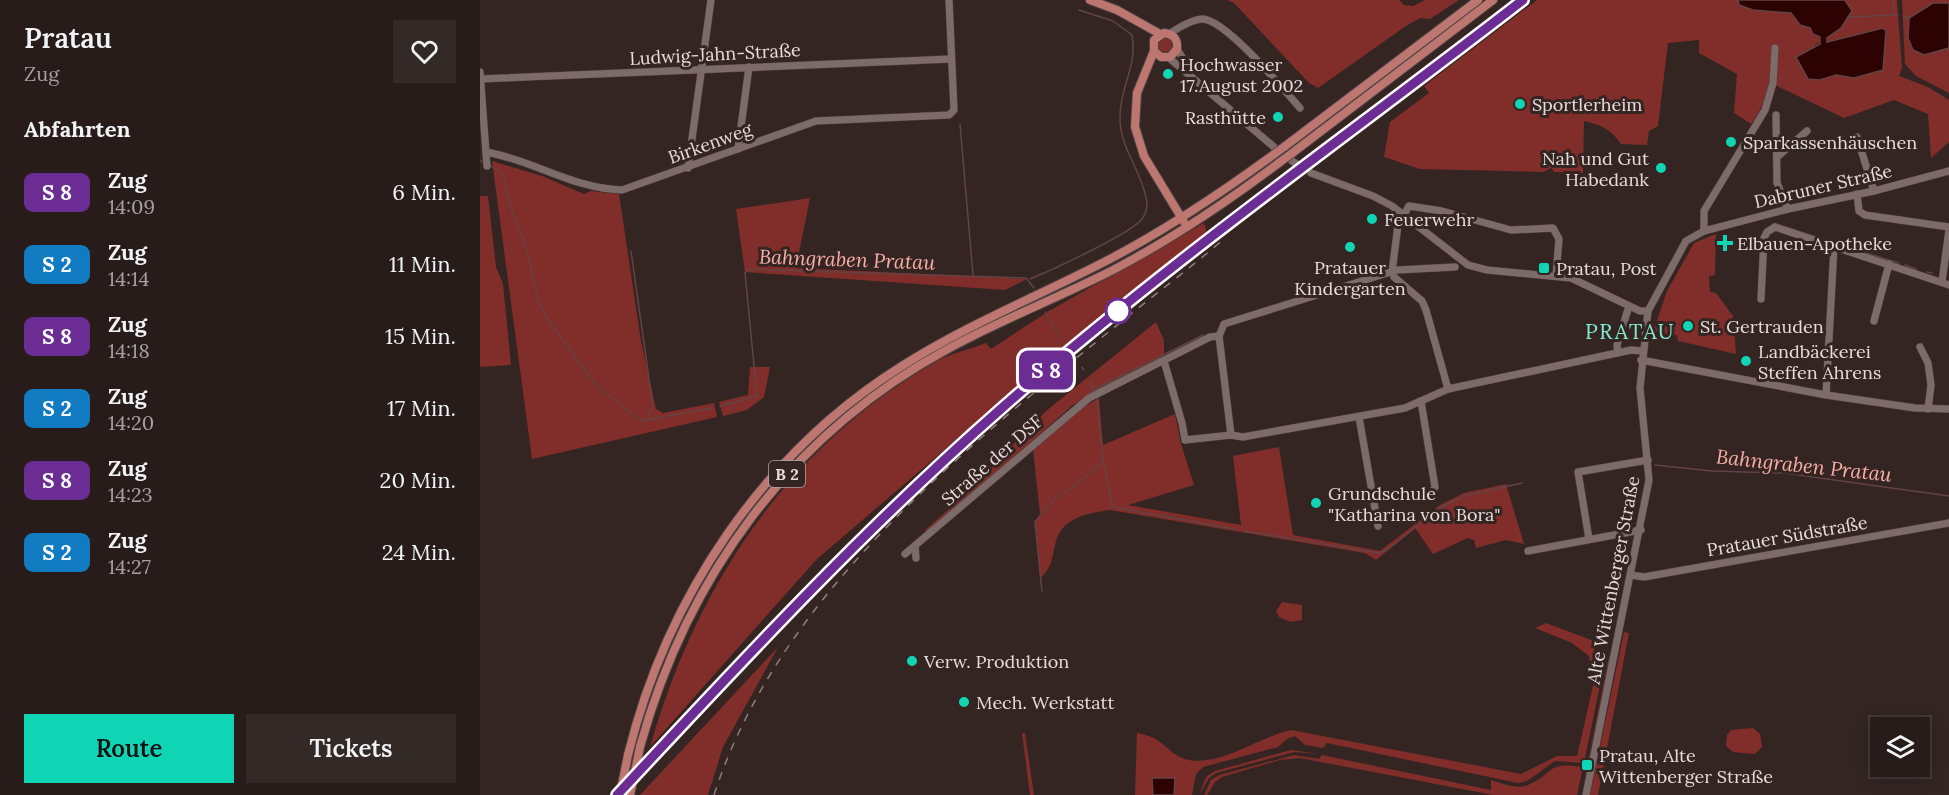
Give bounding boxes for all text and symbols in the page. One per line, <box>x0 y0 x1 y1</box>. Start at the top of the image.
text: Pratau <box>24 20 112 56</box>
button: heart <box>393 20 456 83</box>
street label: Ludwig-Jahn-Straße <box>629 38 802 70</box>
place label: Hochwasser 17.August 2002 <box>1180 53 1303 97</box>
text: Zug <box>24 61 59 86</box>
marker: Hochwasser 17.August 2002 <box>1161 67 1175 81</box>
place label: Sportlerheim <box>1532 93 1642 116</box>
marker: Sportlerheim <box>1513 97 1527 111</box>
place label: Rasthütte <box>1185 106 1266 129</box>
marker: Rasthütte <box>1271 110 1285 124</box>
text: Abfahrten <box>24 115 131 143</box>
street label: Birkenweg <box>665 117 756 169</box>
place label: Sparkassenhäuschen <box>1743 131 1917 154</box>
marker: Sparkassenhäuschen <box>1724 135 1738 149</box>
place label: Nah und Gut Habedank <box>1542 147 1649 191</box>
street label: Dabruner Straße <box>1752 159 1894 213</box>
marker: Nah und Gut Habedank <box>1654 161 1668 175</box>
text: Zug <box>108 166 147 194</box>
text: 6 Min. <box>392 178 456 206</box>
text: S 8 <box>42 179 72 206</box>
text: 14:09 <box>108 194 155 219</box>
place label: Feuerwehr <box>1384 208 1475 231</box>
marker: Feuerwehr <box>1365 212 1379 226</box>
place label: Elbauen-Apotheke <box>1737 232 1892 255</box>
marker: Elbauen-Apotheke <box>1718 236 1732 250</box>
text: Zug <box>108 238 147 266</box>
marker: Pratauer Kindergarten <box>1343 240 1357 254</box>
water label: Bahngraben Pratau <box>758 243 936 275</box>
text: 11 Min. <box>389 250 456 278</box>
text: S 2 <box>42 251 72 278</box>
place label: Pratauer Kindergarten <box>1294 256 1406 300</box>
place label: Pratau, Post <box>1556 257 1657 280</box>
marker: Pratau, Post <box>1537 261 1551 275</box>
text: 14:14 <box>108 266 149 291</box>
unlabelled marker <box>1105 298 1131 324</box>
text: Zug <box>108 310 147 338</box>
place label: St. Gertrauden <box>1700 315 1824 338</box>
district label: PRATAU <box>1585 318 1675 345</box>
marker: St. Gertrauden <box>1681 319 1695 333</box>
text: 15 Min. <box>385 322 456 350</box>
text: S 8 <box>42 323 72 350</box>
text: 14:18 <box>108 338 150 363</box>
place label: Landbäckerei Steffen Ahrens <box>1758 340 1881 384</box>
line badge: S 8 <box>1012 350 1080 389</box>
marker: Landbäckerei Steffen Ahrens <box>1739 354 1753 368</box>
text: S 8 <box>1031 357 1061 384</box>
text: Zug <box>108 382 147 410</box>
text: 17 Min. <box>387 394 456 422</box>
text: S 2 <box>42 395 72 422</box>
street label: Straße der DSF <box>936 409 1048 510</box>
text: 14:20 <box>108 410 154 435</box>
water label: Bahngraben Pratau <box>1715 443 1893 487</box>
text: Zug <box>108 454 147 482</box>
road number: B 2 <box>769 461 805 487</box>
text: 20 Min. <box>380 466 456 494</box>
text: S 8 <box>42 467 72 494</box>
street label: Alte Wittenberger Straße <box>1581 474 1645 687</box>
text: 14:23 <box>108 482 153 507</box>
place label: Grundschule "Katharina von Bora" <box>1328 482 1500 526</box>
marker: Grundschule "Katharina von Bora" <box>1309 496 1323 510</box>
street label: Pratauer Südstraße <box>1705 510 1869 561</box>
text: Zug <box>108 526 147 554</box>
text: 24 Min. <box>382 538 456 566</box>
text: S 2 <box>42 539 72 566</box>
text: 14:27 <box>108 554 151 579</box>
place label: Verw. Produktion <box>923 650 1069 673</box>
marker: Verw. Produktion <box>905 654 919 668</box>
place label: Mech. Werkstatt <box>976 691 1115 714</box>
marker: Mech. Werkstatt <box>957 695 971 709</box>
button: Route <box>24 714 234 783</box>
button: Tickets <box>246 714 456 783</box>
map controls <box>1870 717 1930 777</box>
button: layers <box>1870 717 1930 777</box>
place label: Pratau, Alte Wittenberger Straße <box>1599 744 1773 788</box>
marker: Pratau, Alte Wittenberger Straße <box>1580 758 1594 772</box>

